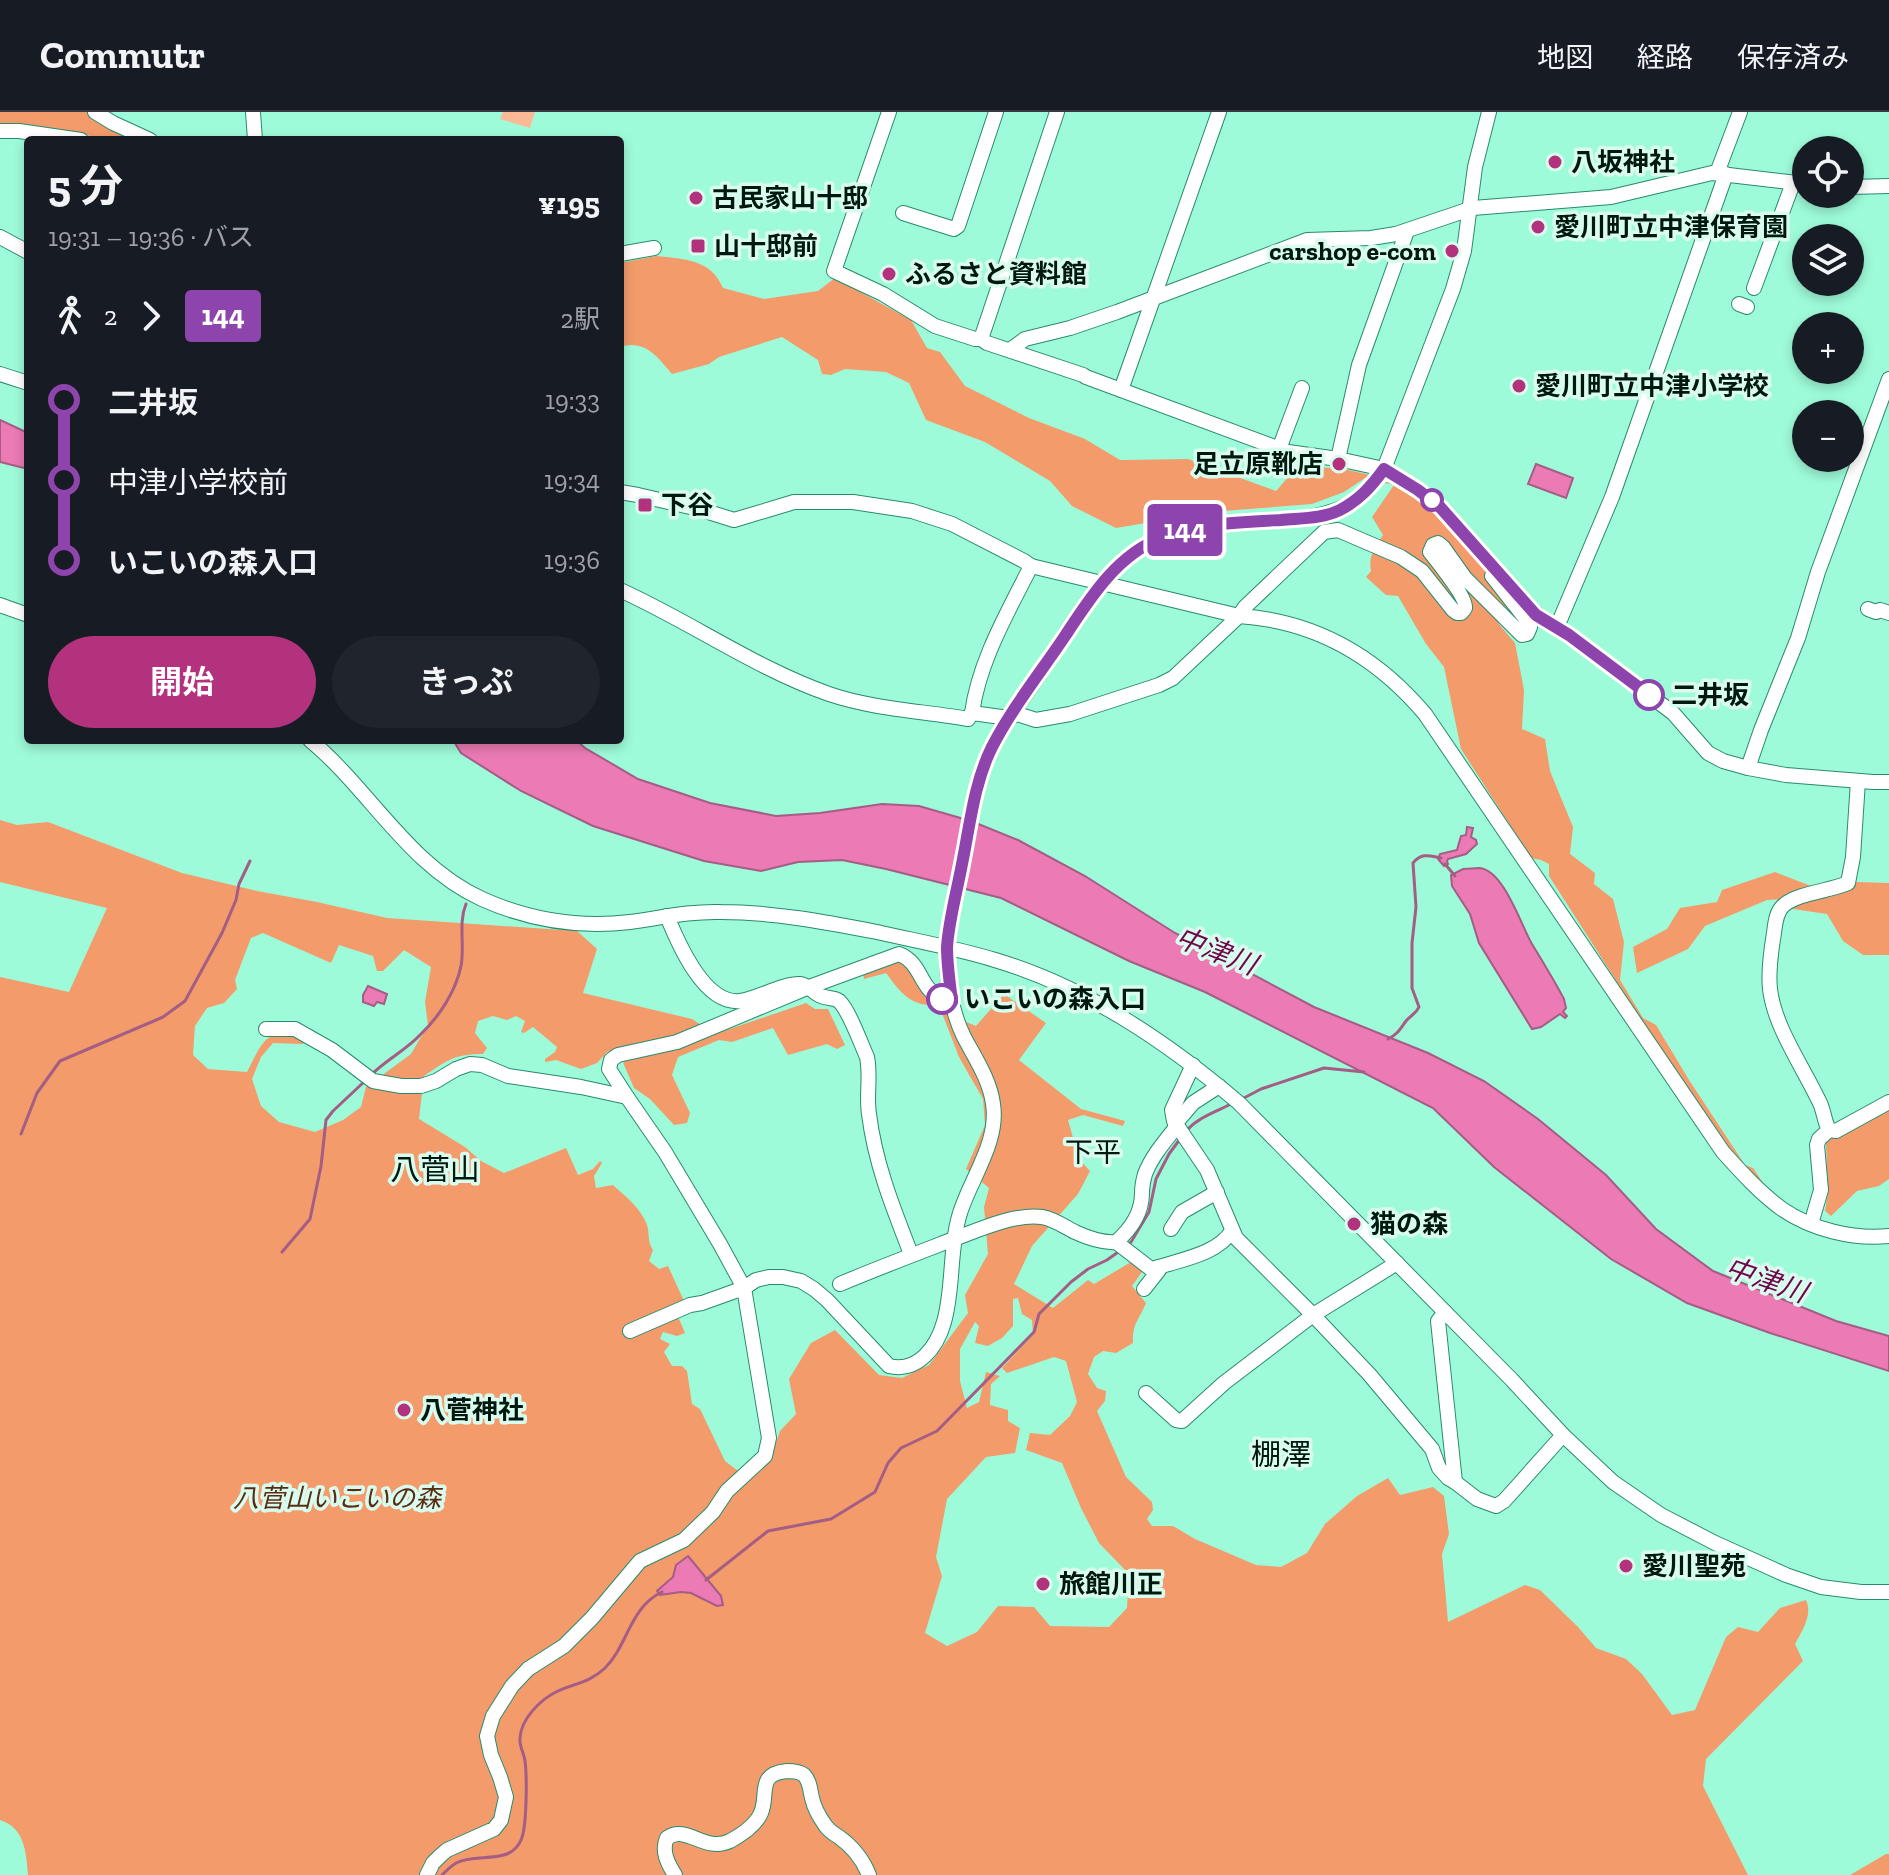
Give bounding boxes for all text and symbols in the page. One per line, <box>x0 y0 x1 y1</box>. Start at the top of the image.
text: Commutr <box>40 32 205 78</box>
text: 地図 <box>1537 41 1593 74</box>
text: 経路 <box>1637 41 1693 74</box>
text: 保存済み <box>1737 41 1849 74</box>
map controls <box>1792 136 1864 472</box>
button: locate <box>1792 136 1864 208</box>
place label: 八坂神社 <box>1571 146 1675 178</box>
marker: 八坂神社 <box>1546 153 1564 171</box>
text: 5 分 <box>48 159 123 212</box>
place label: 古民家山十邸 <box>712 182 868 214</box>
text: ¥195 <box>538 186 600 222</box>
marker: 古民家山十邸 <box>687 189 705 207</box>
place label: 愛川町立中津保育園 <box>1554 211 1788 243</box>
marker: 愛川町立中津保育園 <box>1529 218 1547 236</box>
text: 19:31 – 19:36 · バス <box>48 221 254 253</box>
button: layers <box>1792 224 1864 296</box>
place label: 山十邸前 <box>714 230 818 262</box>
place label: carshop e-com <box>1269 235 1436 267</box>
marker: 山十邸前 <box>689 237 707 255</box>
marker: carshop e-com <box>1443 242 1461 260</box>
place label: ふるさと資料館 <box>905 258 1087 290</box>
marker: ふるさと資料館 <box>880 265 898 283</box>
icon: walk <box>48 294 92 338</box>
icon: forward <box>129 294 173 338</box>
text: 144 <box>201 299 245 332</box>
text: 2 <box>104 300 117 332</box>
text: 2駅 <box>561 303 600 335</box>
button: + <box>1792 312 1864 384</box>
place label: 愛川町立中津小学校 <box>1535 370 1769 402</box>
marker: 愛川町立中津小学校 <box>1510 377 1528 395</box>
text: 19:33 <box>545 384 600 416</box>
text: 二井坂 <box>108 385 198 421</box>
button: − <box>1792 400 1864 472</box>
place label: 足立原靴店 <box>1193 448 1323 480</box>
marker: 足立原靴店 <box>1330 455 1348 473</box>
text: 19:34 <box>544 464 600 496</box>
text: 中津小学校前 <box>108 465 288 501</box>
place label: 下谷 <box>661 489 713 521</box>
unlabelled marker <box>1421 489 1443 511</box>
marker: 下谷 <box>636 496 654 514</box>
line badge: 144 <box>1139 504 1231 556</box>
text: 144 <box>1163 513 1207 546</box>
text: 19:36 <box>544 544 600 576</box>
text: いこいの森入口 <box>108 545 318 581</box>
button: 開始 <box>48 636 316 728</box>
button: きっぷ <box>332 636 600 728</box>
place label: 二井坂 <box>1671 679 1749 711</box>
marker: 二井坂 <box>1634 680 1664 710</box>
water label: 中津川 <box>1171 921 1264 983</box>
place label: いこいの森入口 <box>964 983 1146 1015</box>
marker: いこいの森入口 <box>927 984 957 1014</box>
district label: 下平 <box>1065 1136 1121 1169</box>
district label: 八菅山 <box>390 1152 480 1188</box>
place label: 猫の森 <box>1370 1208 1448 1240</box>
marker: 猫の森 <box>1345 1215 1363 1233</box>
water label: 中津川 <box>1721 1251 1814 1310</box>
place label: 八菅神社 <box>420 1394 524 1426</box>
marker: 八菅神社 <box>395 1401 413 1419</box>
district label: 棚澤 <box>1251 1437 1311 1473</box>
park label: 八菅山いこいの森 <box>233 1482 444 1514</box>
place label: 愛川聖苑 <box>1642 1550 1746 1582</box>
marker: 愛川聖苑 <box>1617 1557 1635 1575</box>
place label: 旅館川正 <box>1059 1568 1163 1600</box>
marker: 旅館川正 <box>1034 1575 1052 1593</box>

